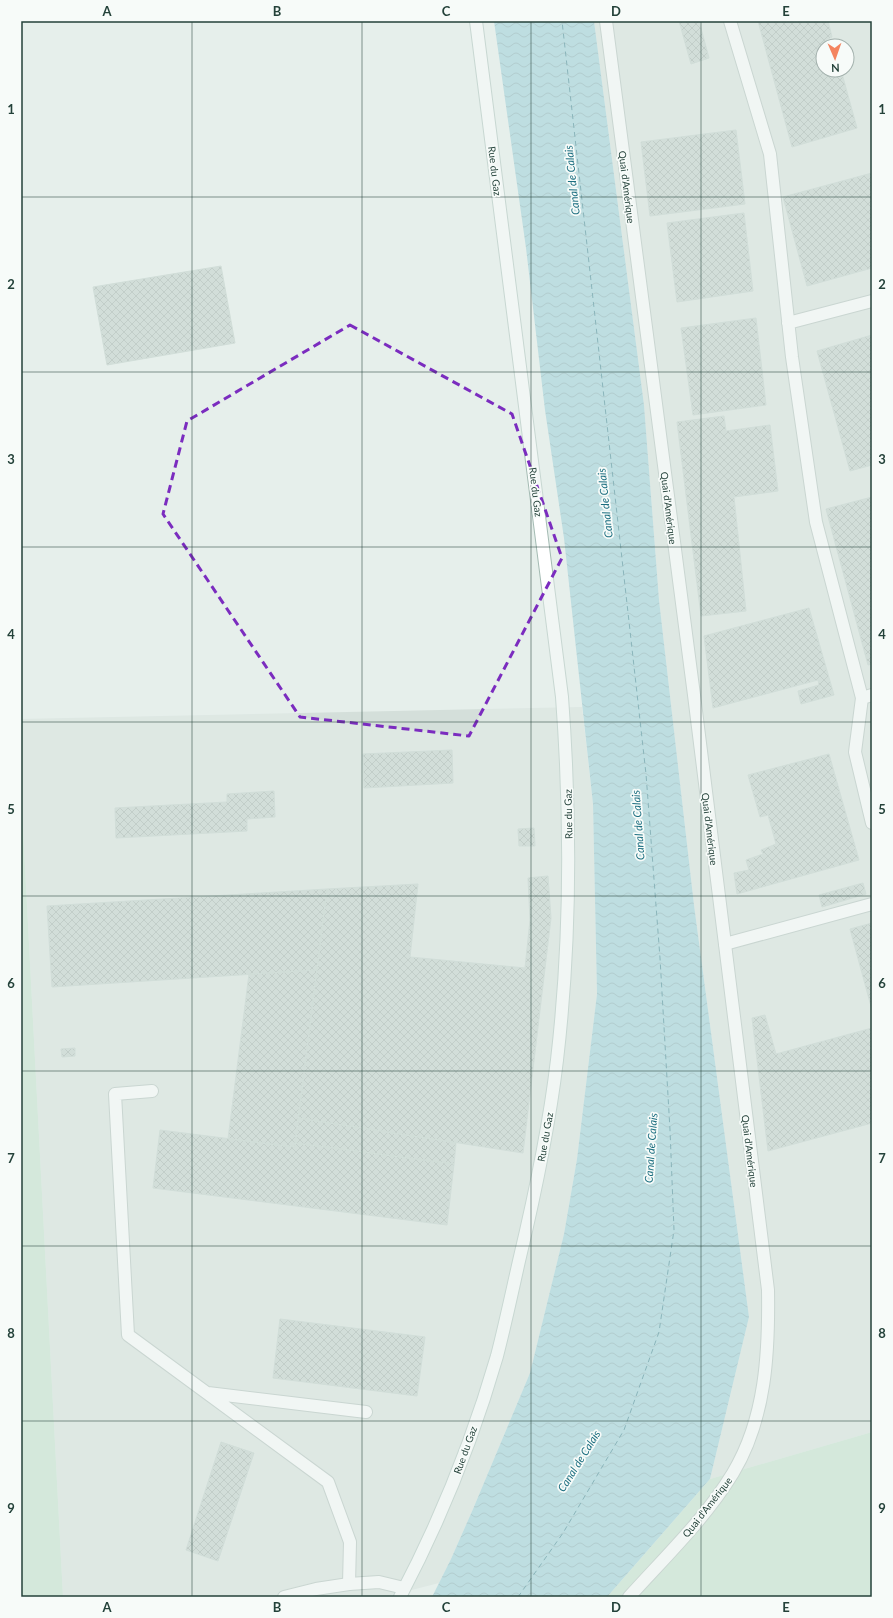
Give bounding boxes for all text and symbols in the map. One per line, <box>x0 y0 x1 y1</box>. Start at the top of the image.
text: A <box>101 3 112 19</box>
text: B <box>273 3 282 19</box>
text: C <box>442 3 451 19</box>
text: D <box>611 3 621 19</box>
text: E <box>782 3 790 19</box>
north arrow <box>815 38 855 78</box>
text: N <box>831 62 840 75</box>
text: 1 <box>7 101 15 117</box>
text: 1 <box>878 101 886 117</box>
water label: Canal de Calais <box>561 144 582 216</box>
street label: Rue du Gaz <box>486 145 504 197</box>
street label: Quai d'Amérique <box>617 150 637 224</box>
text: 2 <box>7 276 15 292</box>
text: 2 <box>878 276 886 292</box>
text: 3 <box>7 451 15 467</box>
text: 3 <box>878 451 886 467</box>
street label: Rue du Gaz <box>527 466 545 518</box>
water label: Canal de Calais <box>594 467 615 539</box>
street label: Quai d'Amérique <box>659 471 679 545</box>
text: 4 <box>7 626 15 642</box>
text: 4 <box>878 626 886 642</box>
street label: Rue du Gaz <box>562 788 574 839</box>
water label: Canal de Calais <box>629 789 646 860</box>
street label: Quai d'Amérique <box>700 792 720 866</box>
text: 5 <box>7 801 15 817</box>
text: 5 <box>878 801 886 817</box>
text: 6 <box>7 975 15 991</box>
text: 6 <box>878 975 886 991</box>
street label: Rue du Gaz <box>535 1111 555 1163</box>
water label: Canal de Calais <box>642 1112 659 1183</box>
street label: Quai d'Amérique <box>740 1114 760 1188</box>
text: 7 <box>7 1150 15 1166</box>
text: 7 <box>878 1150 886 1166</box>
text: 8 <box>7 1325 15 1341</box>
text: 8 <box>878 1325 886 1341</box>
street label: Rue du Gaz <box>451 1424 479 1476</box>
water label: Canal de Calais <box>555 1427 603 1494</box>
street label: Quai d'Amérique <box>680 1474 734 1540</box>
text: 9 <box>7 1500 15 1516</box>
text: 9 <box>878 1500 886 1516</box>
text: A <box>101 1599 112 1615</box>
text: B <box>273 1599 282 1615</box>
text: C <box>442 1599 451 1615</box>
text: D <box>611 1599 621 1615</box>
text: E <box>782 1599 790 1615</box>

